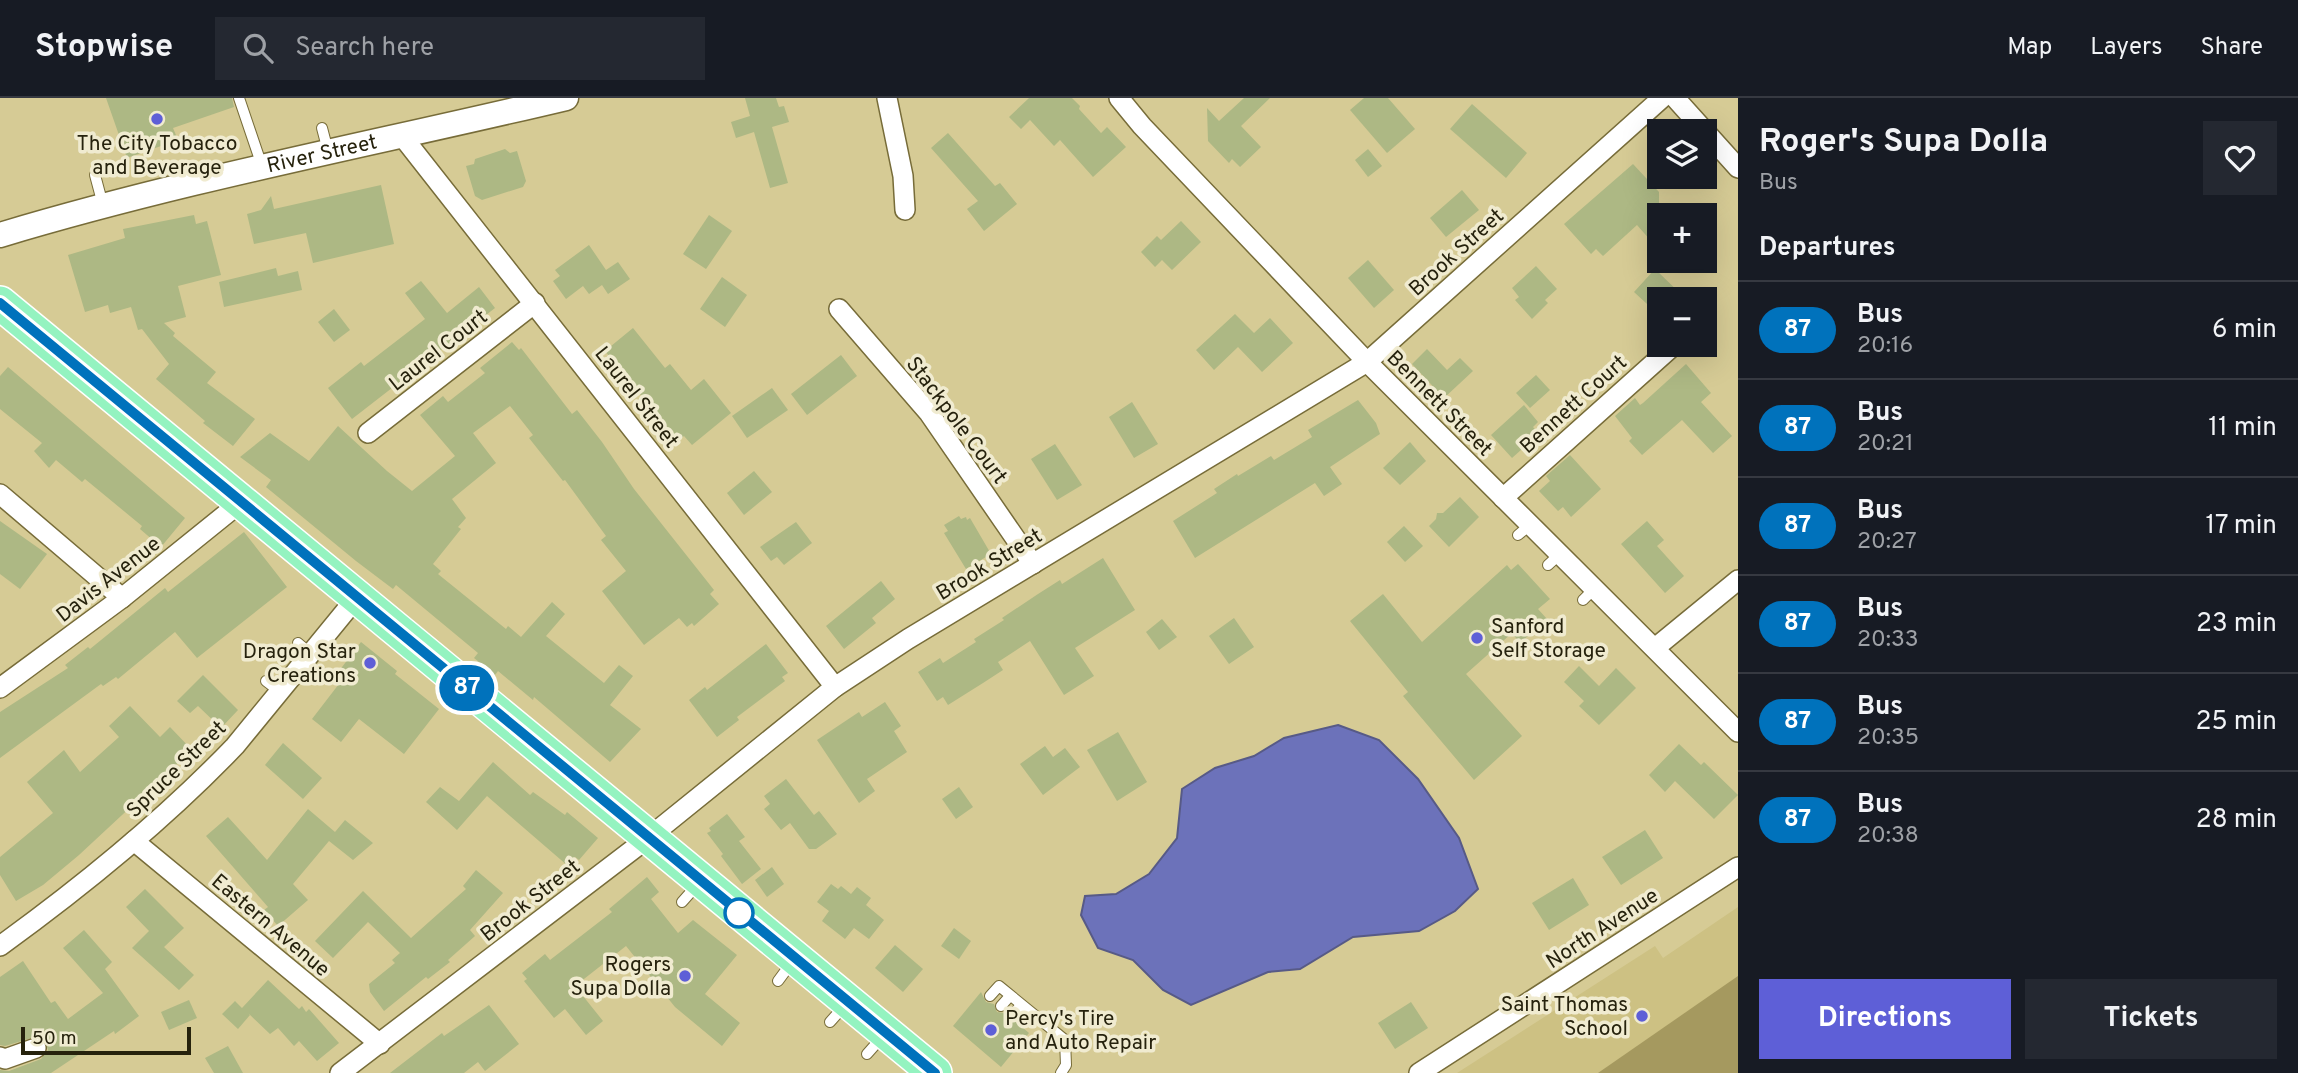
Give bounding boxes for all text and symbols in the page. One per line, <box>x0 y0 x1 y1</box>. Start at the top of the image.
search box <box>215 17 705 80</box>
text: Stopwise <box>35 27 173 69</box>
icon: search <box>239 29 277 67</box>
text: Search here <box>295 32 434 65</box>
text: Map <box>2007 33 2052 63</box>
text: Layers <box>2090 33 2162 63</box>
text: Share <box>2200 33 2263 63</box>
marker: The City Tobacco and Beverage <box>149 111 165 127</box>
map controls <box>1647 119 1717 357</box>
button: layers <box>1647 119 1717 189</box>
button: heart <box>2203 121 2277 195</box>
text: Roger's Supa Dolla <box>1759 122 2048 164</box>
street label: River Street <box>264 129 380 180</box>
place label: The City Tobacco and Beverage <box>77 131 237 182</box>
text: Bus <box>1759 169 1798 198</box>
street label: Brook Street <box>1404 203 1510 303</box>
button: + <box>1647 203 1717 273</box>
text: Departures <box>1759 232 1896 265</box>
button: − <box>1647 287 1717 357</box>
text: Bus <box>1857 299 1903 332</box>
street label: Laurel Court <box>384 304 494 398</box>
text: 6 min <box>2212 314 2277 347</box>
text: 87 <box>1784 315 1811 345</box>
text: 20:16 <box>1857 332 1913 361</box>
street label: Laurel Street <box>588 342 684 454</box>
street label: Bennett Street <box>1380 345 1498 463</box>
street label: Bennett Court <box>1515 350 1633 460</box>
street label: Stackpole Court <box>899 352 1013 490</box>
text: Bus <box>1857 397 1903 430</box>
text: 11 min <box>2208 412 2277 445</box>
text: 87 <box>1784 413 1811 443</box>
text: 20:21 <box>1857 430 1914 459</box>
text: Bus <box>1857 495 1903 528</box>
text: 17 min <box>2205 510 2277 543</box>
text: 87 <box>1784 511 1811 541</box>
street label: Brook Street <box>932 523 1048 608</box>
text: 20:27 <box>1857 528 1917 557</box>
street label: Davis Avenue <box>51 531 167 629</box>
text: Bus <box>1857 593 1903 626</box>
text: 23 min <box>2196 608 2277 641</box>
text: 87 <box>1784 609 1811 639</box>
place label: Sanford Self Storage <box>1491 614 1606 665</box>
text: 20:33 <box>1857 626 1919 655</box>
marker: Sanford Self Storage <box>1469 630 1485 646</box>
place label: Dragon Star Creations <box>243 639 356 690</box>
marker: Dragon Star Creations <box>362 655 378 671</box>
line badge: 87 <box>435 665 498 711</box>
text: 87 <box>453 673 481 703</box>
text: Bus <box>1857 691 1903 724</box>
text: 25 min <box>2196 706 2277 739</box>
text: 87 <box>1784 707 1811 737</box>
street label: Spruce Street <box>121 716 233 825</box>
text: 20:35 <box>1857 724 1919 753</box>
text: Bus <box>1857 789 1903 822</box>
text: 28 min <box>2196 804 2277 837</box>
text: 87 <box>1784 805 1811 835</box>
text: 20:38 <box>1857 822 1919 851</box>
street label: Brook Street <box>476 854 586 948</box>
street label: Eastern Avenue <box>205 869 335 984</box>
street label: North Avenue <box>1542 883 1664 976</box>
unlabelled marker <box>724 898 754 928</box>
place label: Rogers Supa Dolla <box>570 952 671 1003</box>
marker: Rogers Supa Dolla <box>677 968 693 984</box>
button: Directions <box>1759 979 2011 1059</box>
button: Tickets <box>2025 979 2277 1059</box>
place label: Saint Thomas School <box>1501 992 1628 1043</box>
place label: Percy's Tire and Auto Repair <box>1005 1006 1156 1057</box>
marker: Saint Thomas School <box>1634 1008 1650 1024</box>
marker: Percy's Tire and Auto Repair <box>983 1022 999 1038</box>
scale bar <box>21 1024 191 1056</box>
text: 50 m <box>32 1027 77 1051</box>

